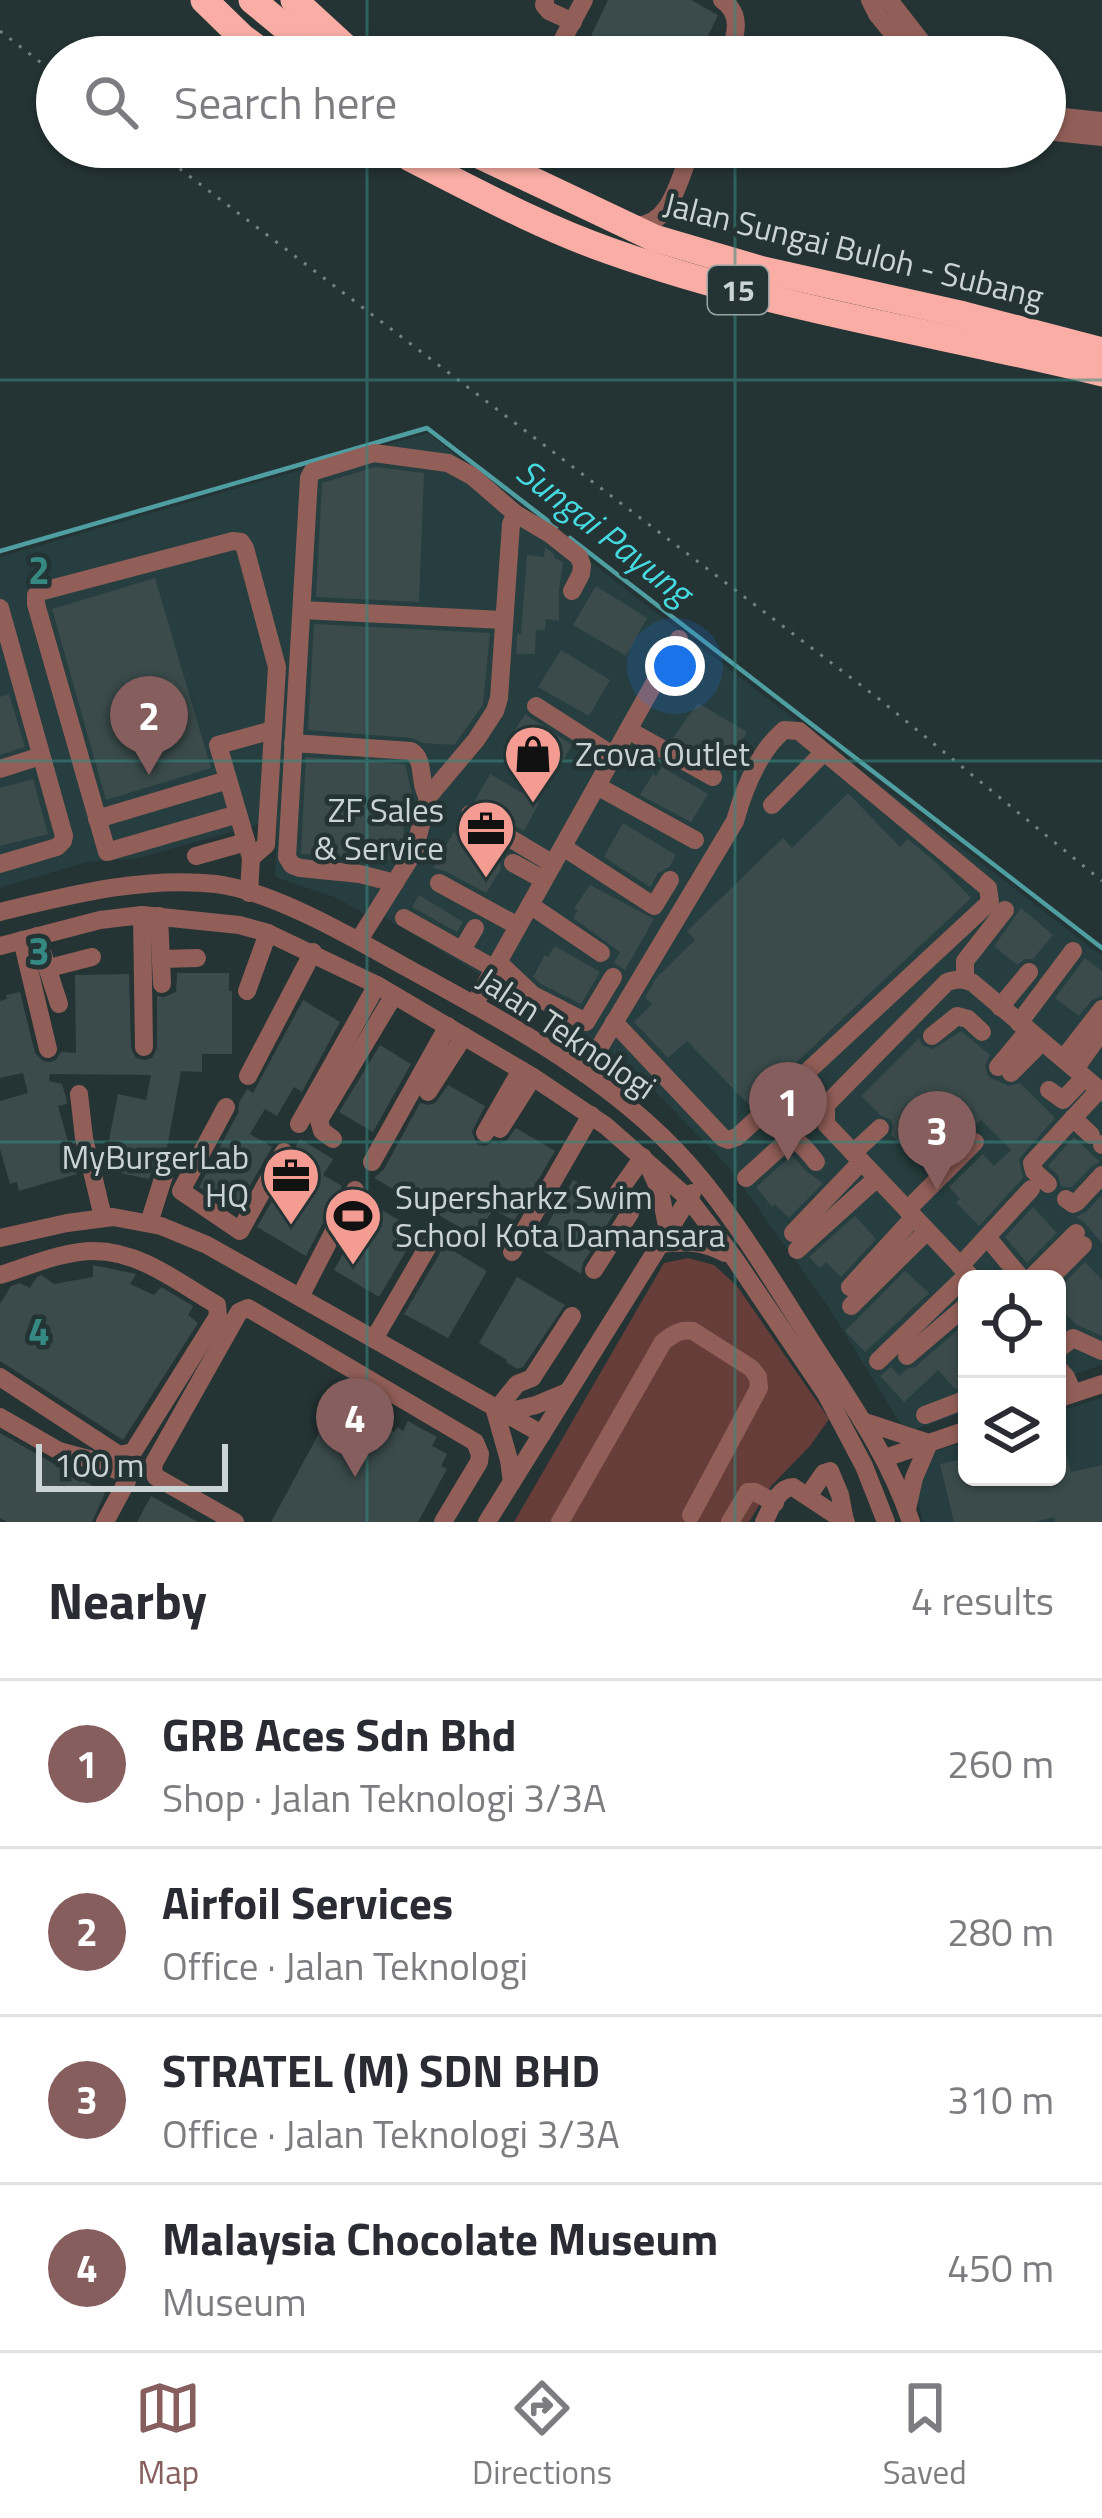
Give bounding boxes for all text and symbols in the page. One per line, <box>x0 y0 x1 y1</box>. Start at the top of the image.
search box <box>36 36 1066 168</box>
text: Search here <box>174 68 397 136</box>
icon: search <box>78 69 144 135</box>
street label: Jalan Sungai Buloh - Subang <box>659 179 1049 321</box>
road number: 15 <box>708 266 768 314</box>
water label: Sungai Payung <box>505 444 708 620</box>
text: 2 <box>28 540 50 599</box>
your location <box>645 636 705 696</box>
pin: 2 <box>110 676 188 775</box>
shop icon: Zcova Outlet <box>502 723 564 805</box>
place label: Zcova Outlet <box>575 729 750 779</box>
place label: ZF Sales & Service <box>314 785 444 873</box>
office icon: ZF Sales & Service <box>455 798 517 880</box>
text: 3 <box>28 921 50 980</box>
street label: Jalan Teknologi <box>467 955 667 1111</box>
pin: 1 <box>749 1062 827 1161</box>
pin: 3 <box>898 1091 976 1190</box>
place label: MyBurgerLab HQ <box>62 1132 249 1220</box>
office icon: MyBurgerLab HQ <box>260 1145 322 1227</box>
place label: Supersharkz Swim School Kota Damansara <box>395 1172 725 1260</box>
sports icon: Supersharkz Swim School Kota Damansara <box>322 1185 384 1267</box>
map controls <box>958 1270 1066 1486</box>
button: locate <box>958 1270 1066 1378</box>
text: 4 <box>28 1301 50 1360</box>
pin: 4 <box>316 1378 394 1477</box>
button: layers <box>958 1378 1066 1486</box>
scale bar <box>36 1438 228 1491</box>
text: 100 m <box>54 1440 144 1490</box>
text: Nearby <box>48 1561 207 1639</box>
text: 4 results <box>911 1571 1054 1630</box>
text: GRB Aces Sdn Bhd <box>162 1700 517 1768</box>
text: 1 <box>76 1734 98 1793</box>
text: 260 m <box>947 1734 1054 1793</box>
text: Shop · Jalan Teknologi 3/3A <box>162 1768 606 1827</box>
text: Airfoil Services <box>162 1868 453 1936</box>
text: 2 <box>76 1902 98 1961</box>
text: 280 m <box>947 1902 1054 1961</box>
text: Office · Jalan Teknologi <box>162 1936 528 1995</box>
text: STRATEL (M) SDN BHD <box>162 2036 600 2104</box>
text: 3 <box>76 2070 98 2129</box>
text: 310 m <box>947 2070 1054 2129</box>
text: Office · Jalan Teknologi 3/3A <box>162 2104 620 2163</box>
text: Malaysia Chocolate Museum <box>162 2204 718 2272</box>
text: 4 <box>76 2238 98 2297</box>
text: 450 m <box>947 2238 1054 2297</box>
text: Museum <box>162 2272 307 2331</box>
tab: Map <box>135 2375 201 2497</box>
tab: Directions <box>472 2375 612 2497</box>
tab: Saved <box>883 2375 967 2497</box>

